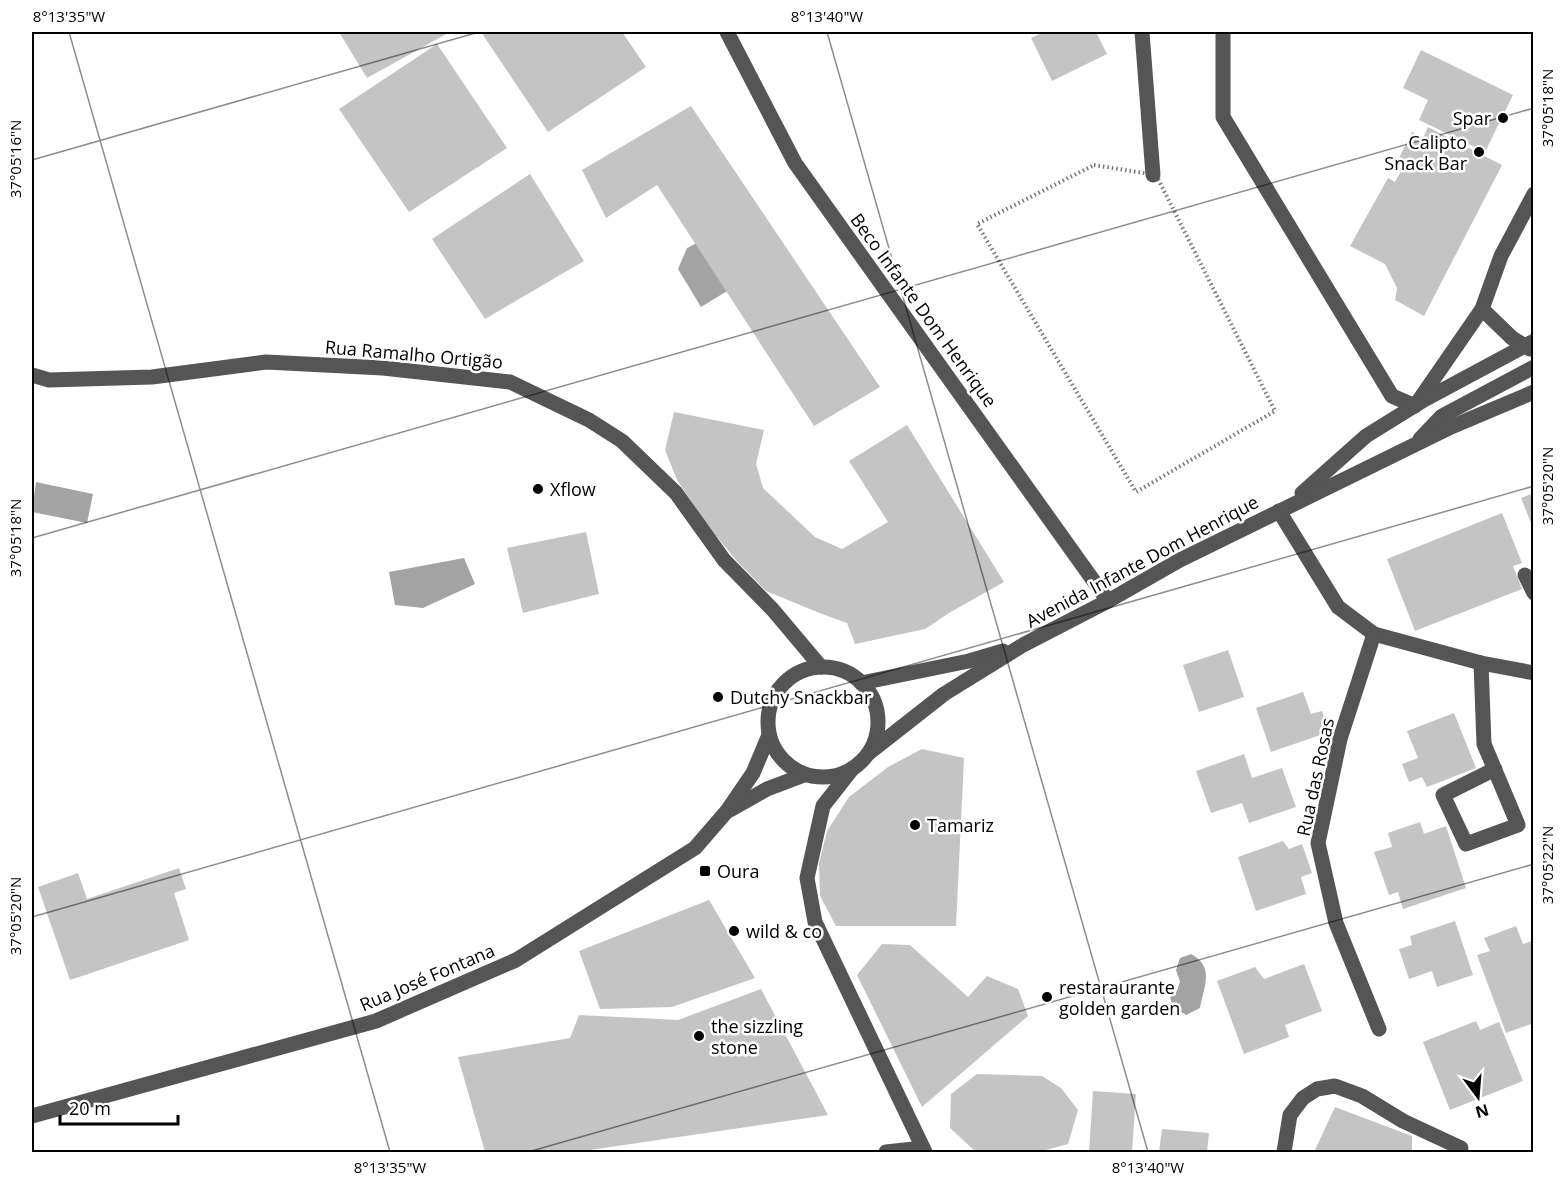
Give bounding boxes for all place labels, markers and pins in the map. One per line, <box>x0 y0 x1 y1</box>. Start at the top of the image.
place label: Spar <box>1453 106 1492 130</box>
marker: Spar <box>1496 111 1510 125</box>
place label: Calipto Snack Bar <box>1384 130 1468 175</box>
marker: Calipto Snack Bar <box>1472 145 1486 159</box>
place label: Xflow <box>550 477 596 501</box>
marker: Xflow <box>531 482 545 496</box>
place label: Dutchy Snackbar <box>730 685 872 709</box>
marker: Dutchy Snackbar <box>711 690 725 704</box>
place label: Tamariz <box>927 813 994 837</box>
marker: Tamariz <box>908 818 922 832</box>
place label: Oura <box>717 859 759 883</box>
marker: Oura <box>698 864 712 878</box>
place label: wild & co <box>746 919 822 943</box>
marker: wild & co <box>727 924 741 938</box>
place label: restaraurante golden garden <box>1059 975 1180 1020</box>
marker: restaraurante golden garden <box>1040 990 1054 1004</box>
place label: the sizzling stone <box>711 1014 803 1059</box>
marker: the sizzling stone <box>692 1029 706 1043</box>

